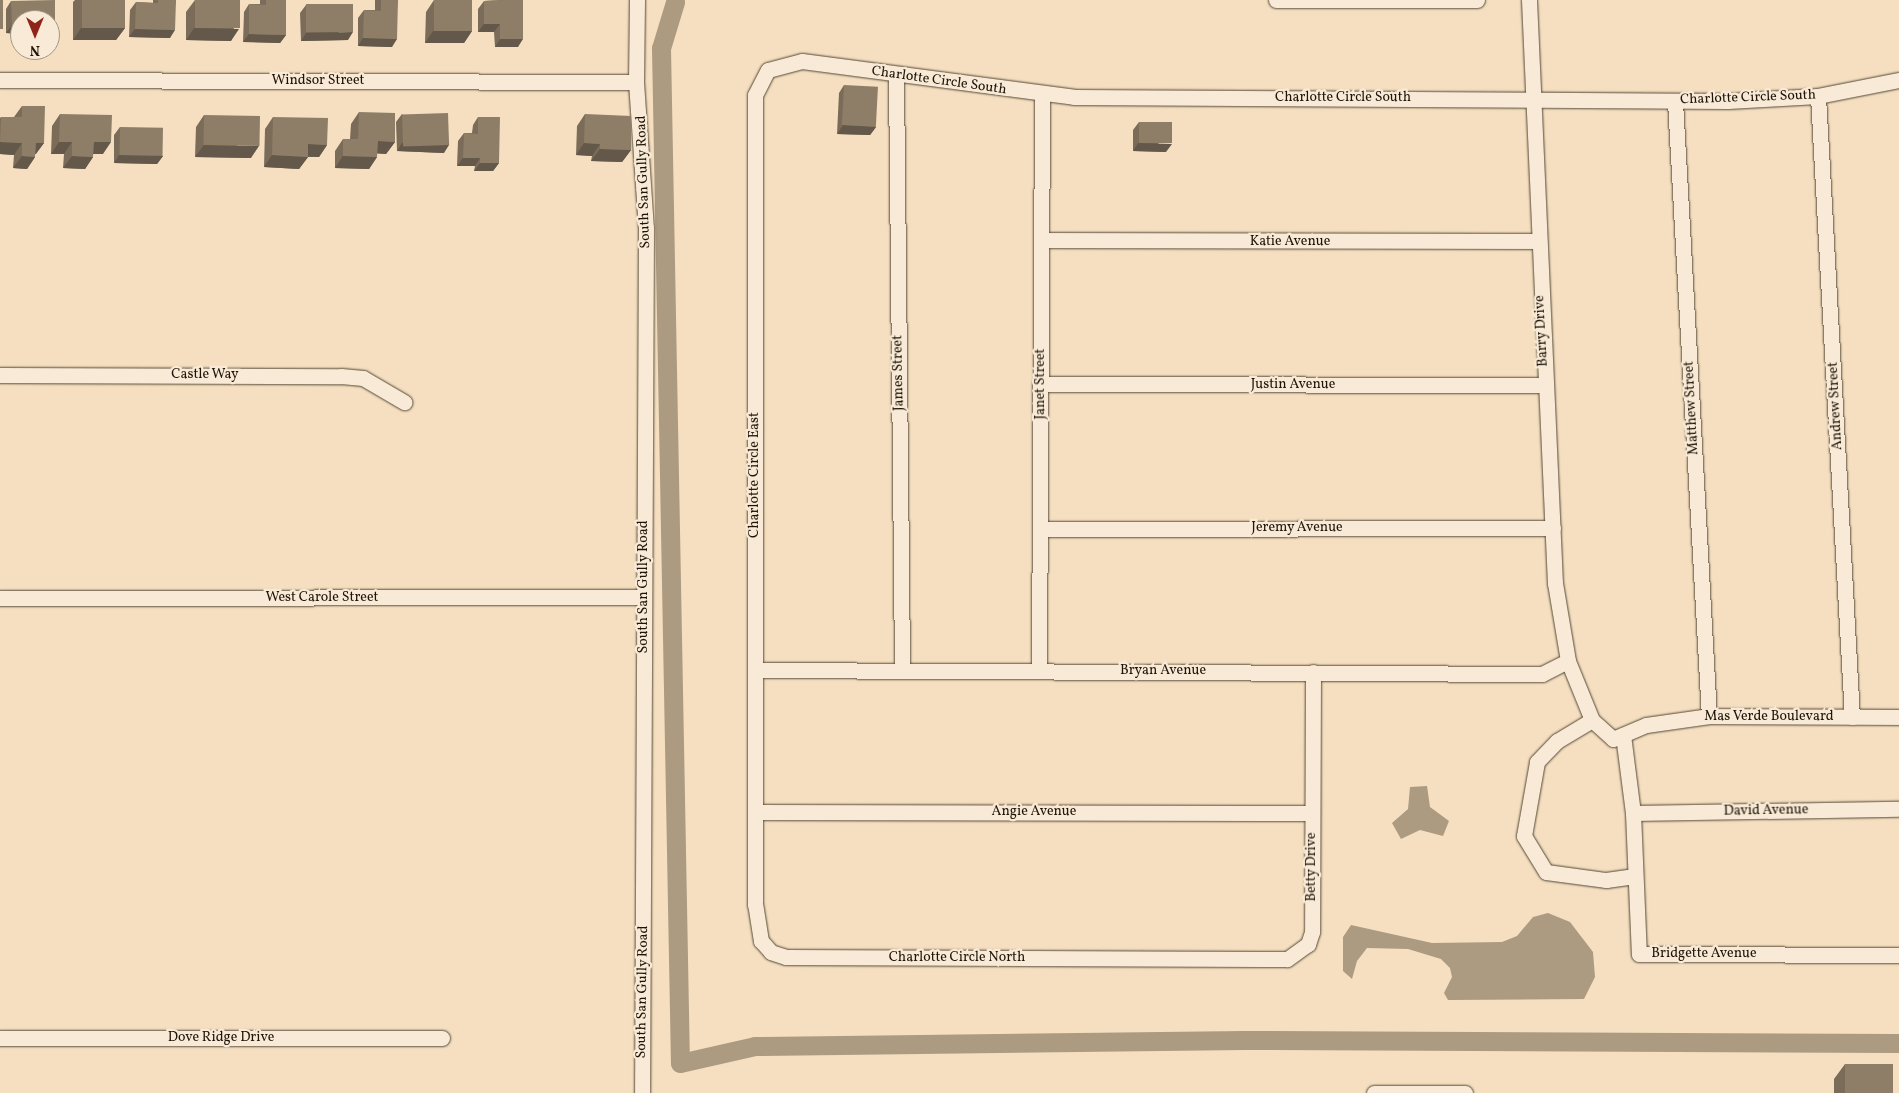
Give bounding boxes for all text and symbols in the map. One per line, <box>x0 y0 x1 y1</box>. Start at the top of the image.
north arrow <box>10 10 60 60</box>
text: N <box>30 40 40 59</box>
street label: Charlotte Circle South <box>870 63 1008 99</box>
street label: Windsor Street <box>272 73 364 89</box>
street label: Charlotte Circle South <box>1680 87 1816 109</box>
street label: Charlotte Circle South <box>1275 90 1411 106</box>
street label: South San Gully Road <box>633 115 655 249</box>
street label: Katie Avenue <box>1250 234 1330 250</box>
street label: Barry Drive <box>1532 295 1552 367</box>
street label: James Street <box>890 335 908 411</box>
street label: Janet Street <box>1033 349 1049 419</box>
street label: Matthew Street <box>1681 360 1703 456</box>
street label: Andrew Street <box>1825 361 1847 451</box>
street label: Castle Way <box>171 367 239 383</box>
street label: Justin Avenue <box>1251 377 1335 393</box>
street label: Charlotte Circle East <box>747 412 763 538</box>
street label: South San Gully Road <box>636 520 652 654</box>
street label: Jeremy Avenue <box>1251 520 1343 536</box>
street label: West Carole Street <box>266 590 378 606</box>
street label: Bryan Avenue <box>1120 663 1206 679</box>
street label: Mas Verde Boulevard <box>1704 709 1834 725</box>
street label: David Avenue <box>1723 802 1809 820</box>
street label: Angie Avenue <box>992 804 1076 820</box>
street label: Betty Drive <box>1304 832 1320 902</box>
street label: South San Gully Road <box>633 925 653 1059</box>
street label: Bridgette Avenue <box>1651 946 1757 962</box>
street label: Charlotte Circle North <box>889 950 1025 966</box>
street label: Dove Ridge Drive <box>168 1030 274 1046</box>

